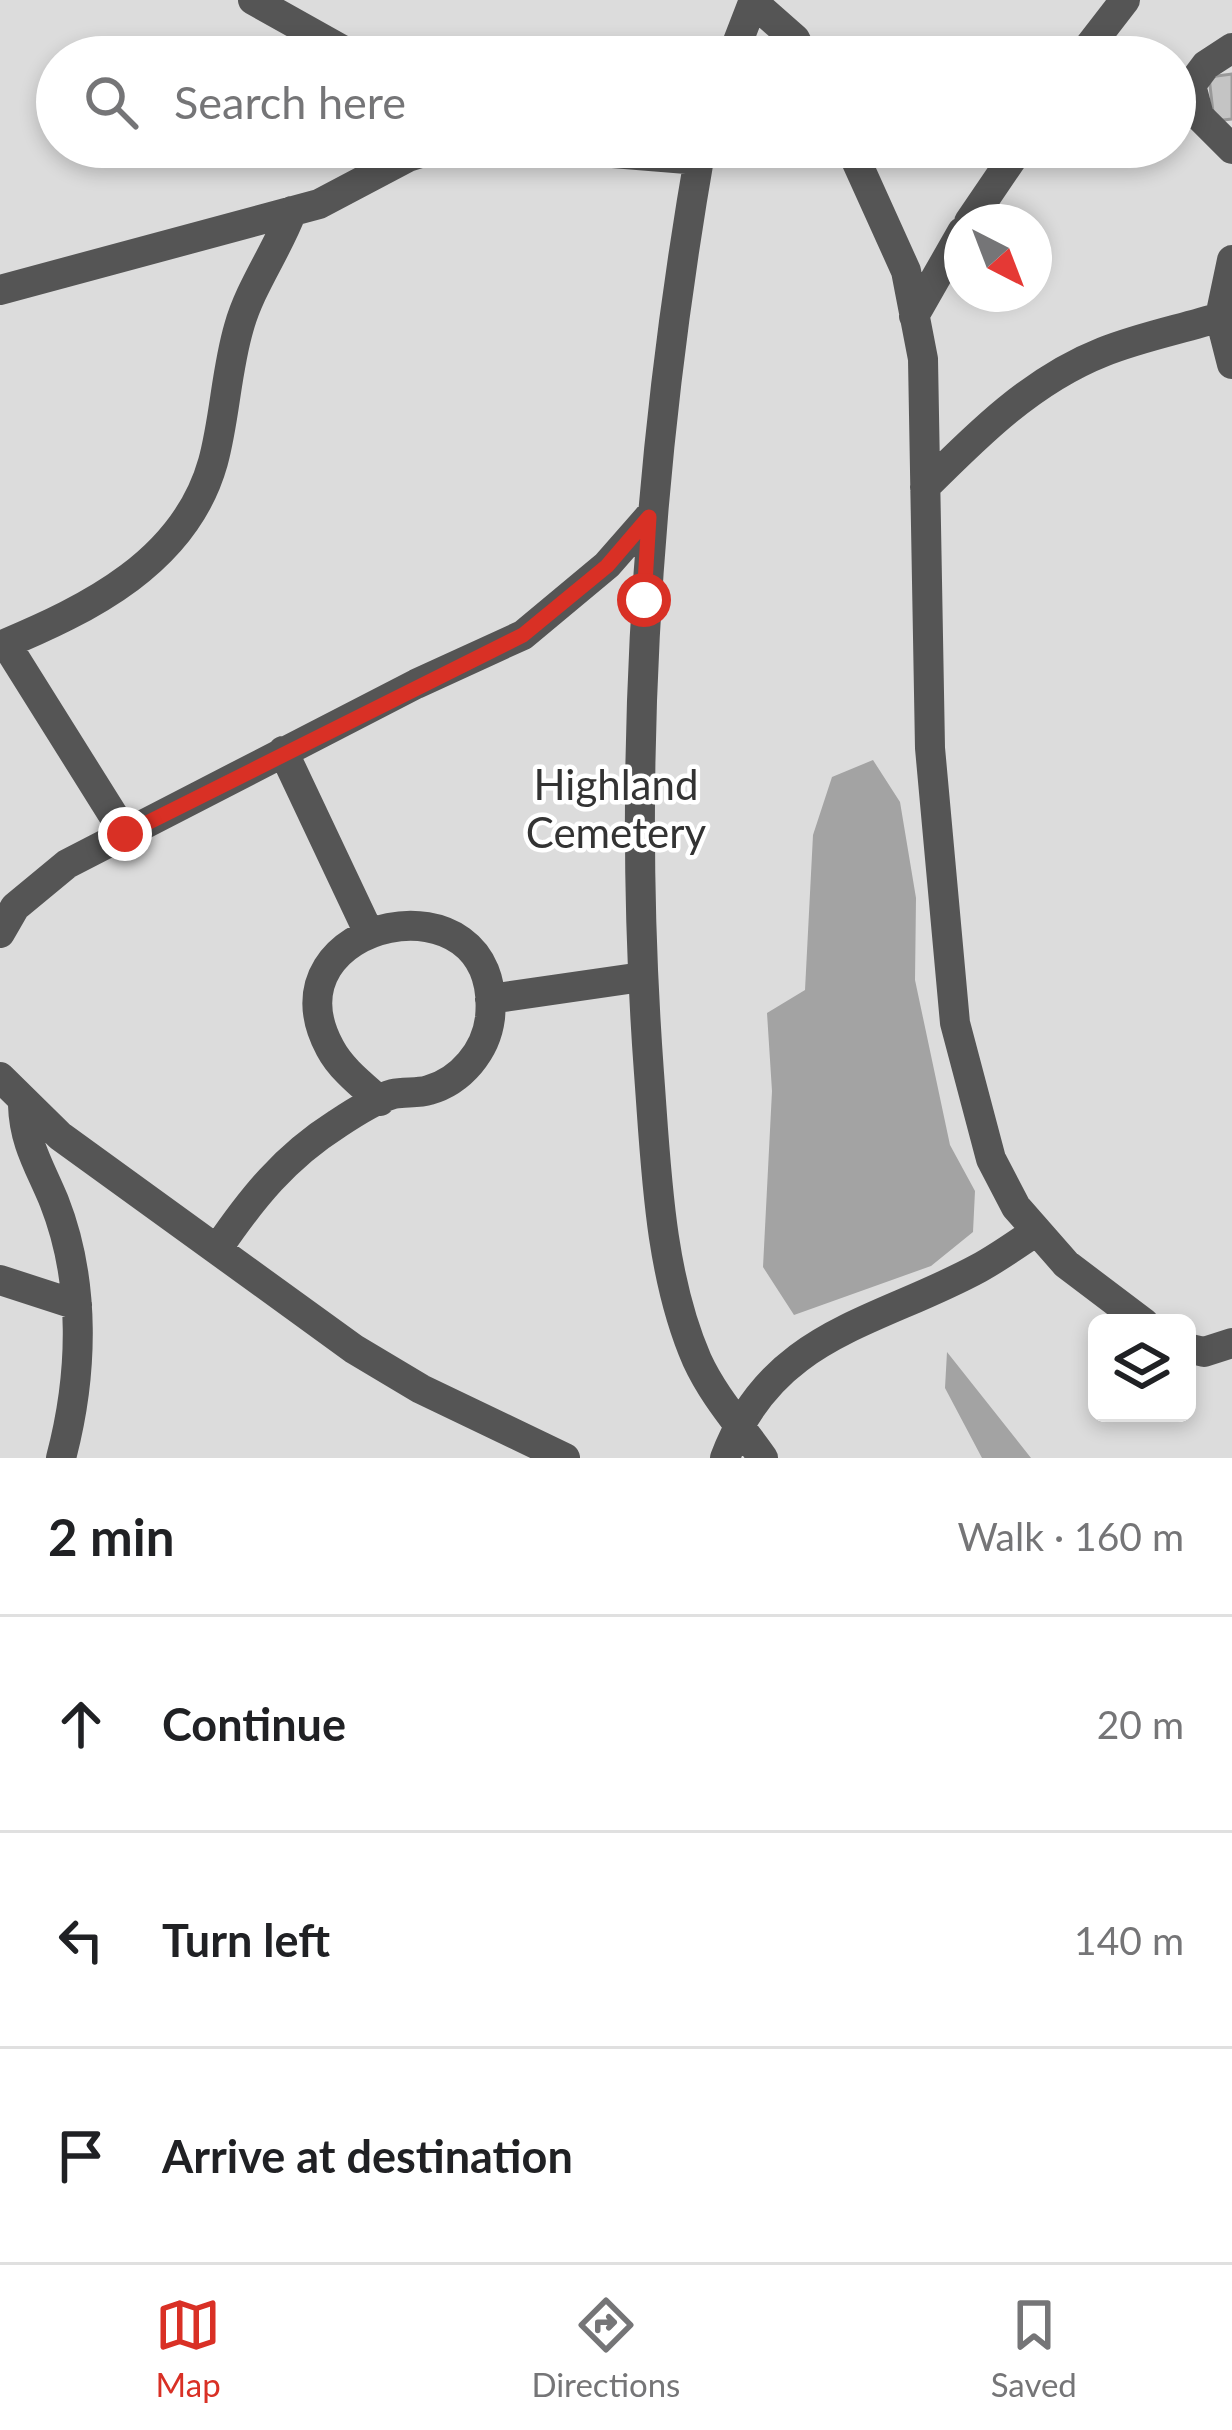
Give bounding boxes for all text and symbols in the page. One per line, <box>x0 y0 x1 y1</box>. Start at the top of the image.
search box <box>36 36 1196 168</box>
icon: search <box>78 69 144 135</box>
text: Search here <box>174 75 406 129</box>
north arrow <box>944 204 1052 312</box>
route start <box>617 573 671 627</box>
park label: Highland Cemetery <box>526 759 707 857</box>
route end <box>98 807 152 861</box>
map controls <box>1088 1314 1196 1422</box>
button: layers <box>1088 1314 1196 1422</box>
text: 2 min <box>48 1506 174 1567</box>
text: Walk · 160 m <box>957 1513 1184 1559</box>
icon: ahead <box>48 1691 114 1757</box>
text: Continue <box>162 1697 346 1751</box>
text: 20 m <box>1097 1701 1184 1747</box>
icon: left <box>48 1907 114 1973</box>
text: Turn left <box>162 1913 330 1967</box>
text: 140 m <box>1074 1917 1184 1963</box>
icon: arrive <box>48 2123 114 2189</box>
text: Arrive at destination <box>162 2129 573 2183</box>
tab: Map <box>155 2292 221 2404</box>
tab: Directions <box>531 2292 680 2404</box>
tab: Saved <box>991 2292 1077 2404</box>

